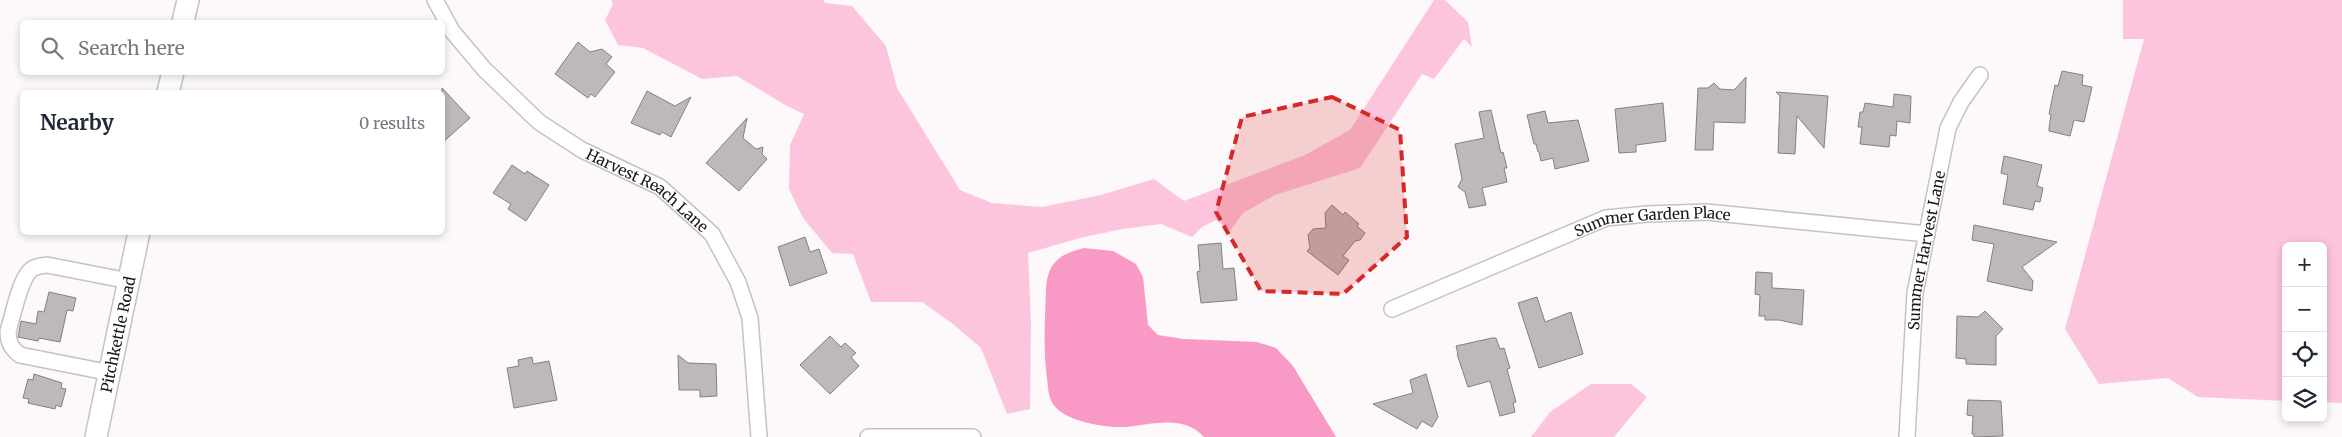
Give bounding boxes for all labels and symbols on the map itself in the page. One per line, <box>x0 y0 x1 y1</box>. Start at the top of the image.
street label: Harvest Reach Lane <box>583 144 713 236</box>
street label: Summer Harvest Lane <box>1903 169 1949 331</box>
street label: Summer Garden Place <box>1571 202 1732 240</box>
street label: Pitchkettle Road <box>96 274 139 394</box>

